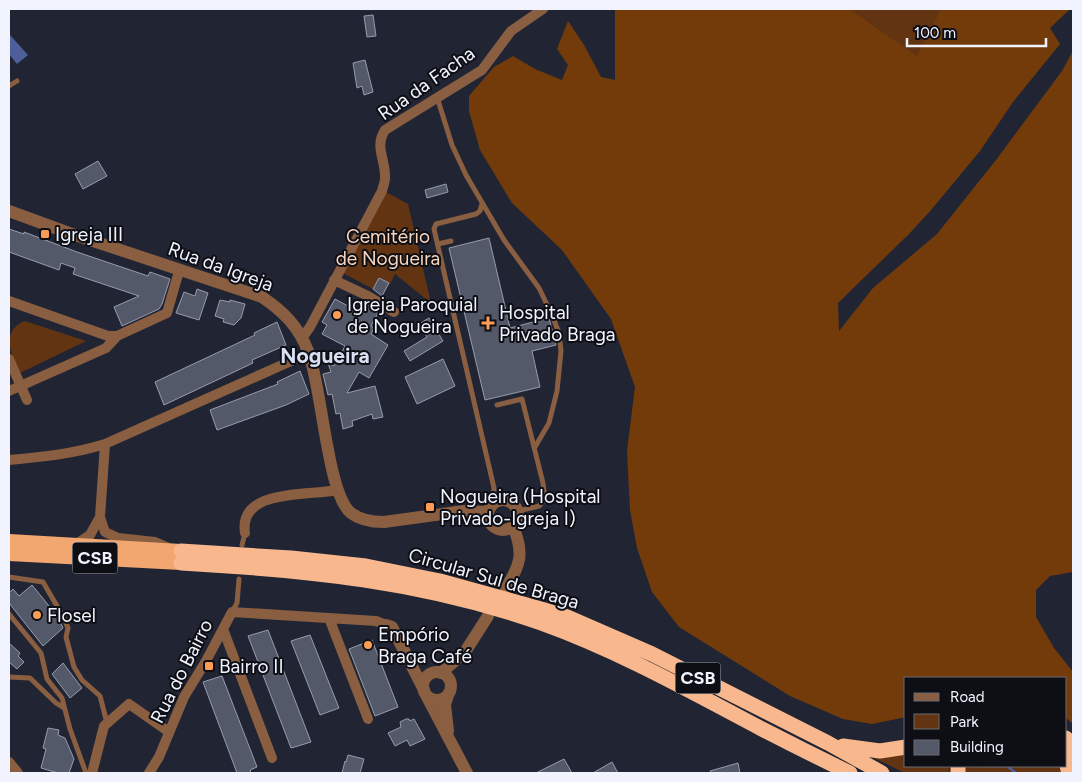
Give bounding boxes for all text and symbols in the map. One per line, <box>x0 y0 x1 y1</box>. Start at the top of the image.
scale bar <box>907 15 1046 47</box>
text: 100 m <box>914 24 956 42</box>
street label: Rua da Facha <box>373 42 479 125</box>
place label: Igreja III <box>55 223 123 246</box>
park label: Cemitério de Nogueira <box>336 225 440 270</box>
marker: Igreja III <box>39 228 51 240</box>
street label: Rua da Igreja <box>165 237 277 296</box>
place label: Igreja Paroquial de Nogueira <box>347 293 477 338</box>
place label: Hospital Privado Braga <box>499 301 616 346</box>
marker: Igreja Paroquial de Nogueira <box>331 309 343 321</box>
marker: Hospital Privado Braga <box>481 316 495 330</box>
district label: Nogueira <box>280 343 370 368</box>
place label: Nogueira (Hospital Privado-Igreja I) <box>440 485 601 530</box>
marker: Nogueira (Hospital Privado-Igreja I) <box>424 501 436 513</box>
road number: CSB <box>72 542 118 574</box>
street label: Circular Sul de Braga <box>406 543 582 614</box>
place label: Flosel <box>47 604 96 627</box>
marker: Flosel <box>31 609 43 621</box>
street label: Rua do Bairro <box>145 616 217 727</box>
place label: Empório Braga Café <box>378 623 472 668</box>
marker: Empório Braga Café <box>362 639 374 651</box>
place label: Bairro II <box>219 655 284 678</box>
marker: Bairro II <box>203 660 215 672</box>
road number: CSB <box>676 662 720 694</box>
legend <box>904 677 1067 767</box>
text: Road <box>950 688 985 706</box>
text: Park <box>950 713 979 731</box>
text: Building <box>950 738 1004 756</box>

